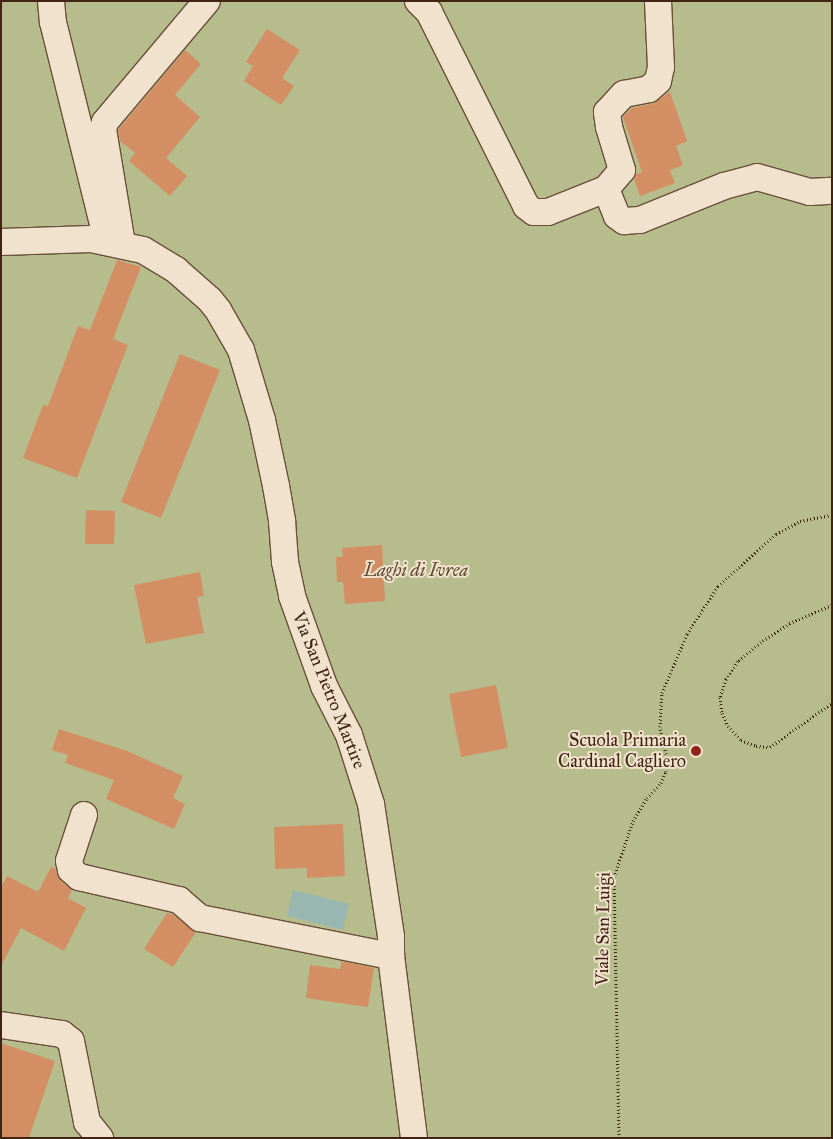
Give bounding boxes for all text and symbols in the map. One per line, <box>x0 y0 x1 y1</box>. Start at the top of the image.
park label: Laghi di Ivrea <box>364 559 468 581</box>
street label: Via San Pietro Martire <box>288 608 370 772</box>
place label: Scuola Primaria Cardinal Cagliero <box>558 730 686 772</box>
marker: Scuola Primaria Cardinal Cagliero <box>690 745 702 757</box>
street label: Viale San Luigi <box>591 872 615 986</box>

